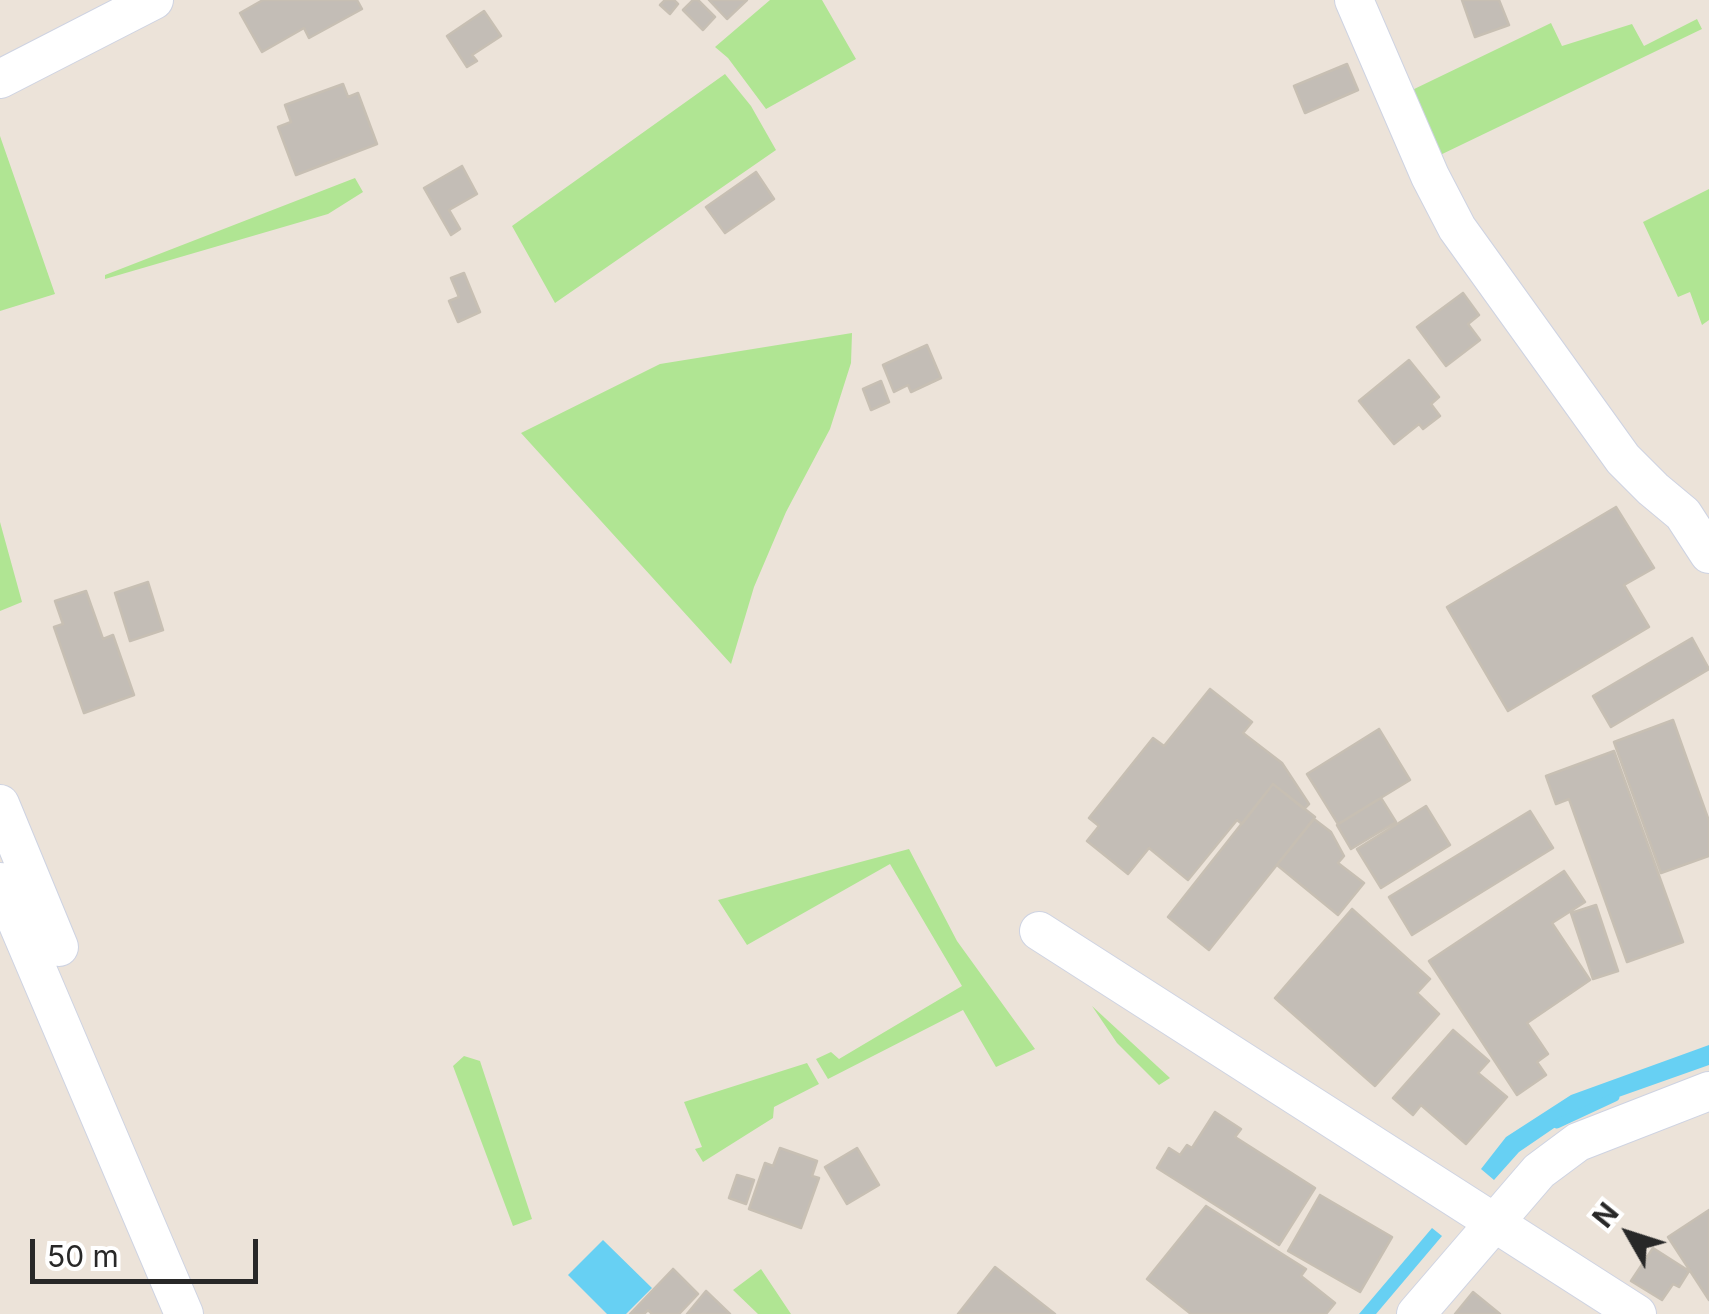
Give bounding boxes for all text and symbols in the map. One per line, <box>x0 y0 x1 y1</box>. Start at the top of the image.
north arrow <box>1579 1184 1679 1284</box>
text: N <box>1586 1196 1626 1234</box>
scale bar <box>35 1219 262 1281</box>
text: 50 m <box>47 1238 119 1274</box>

